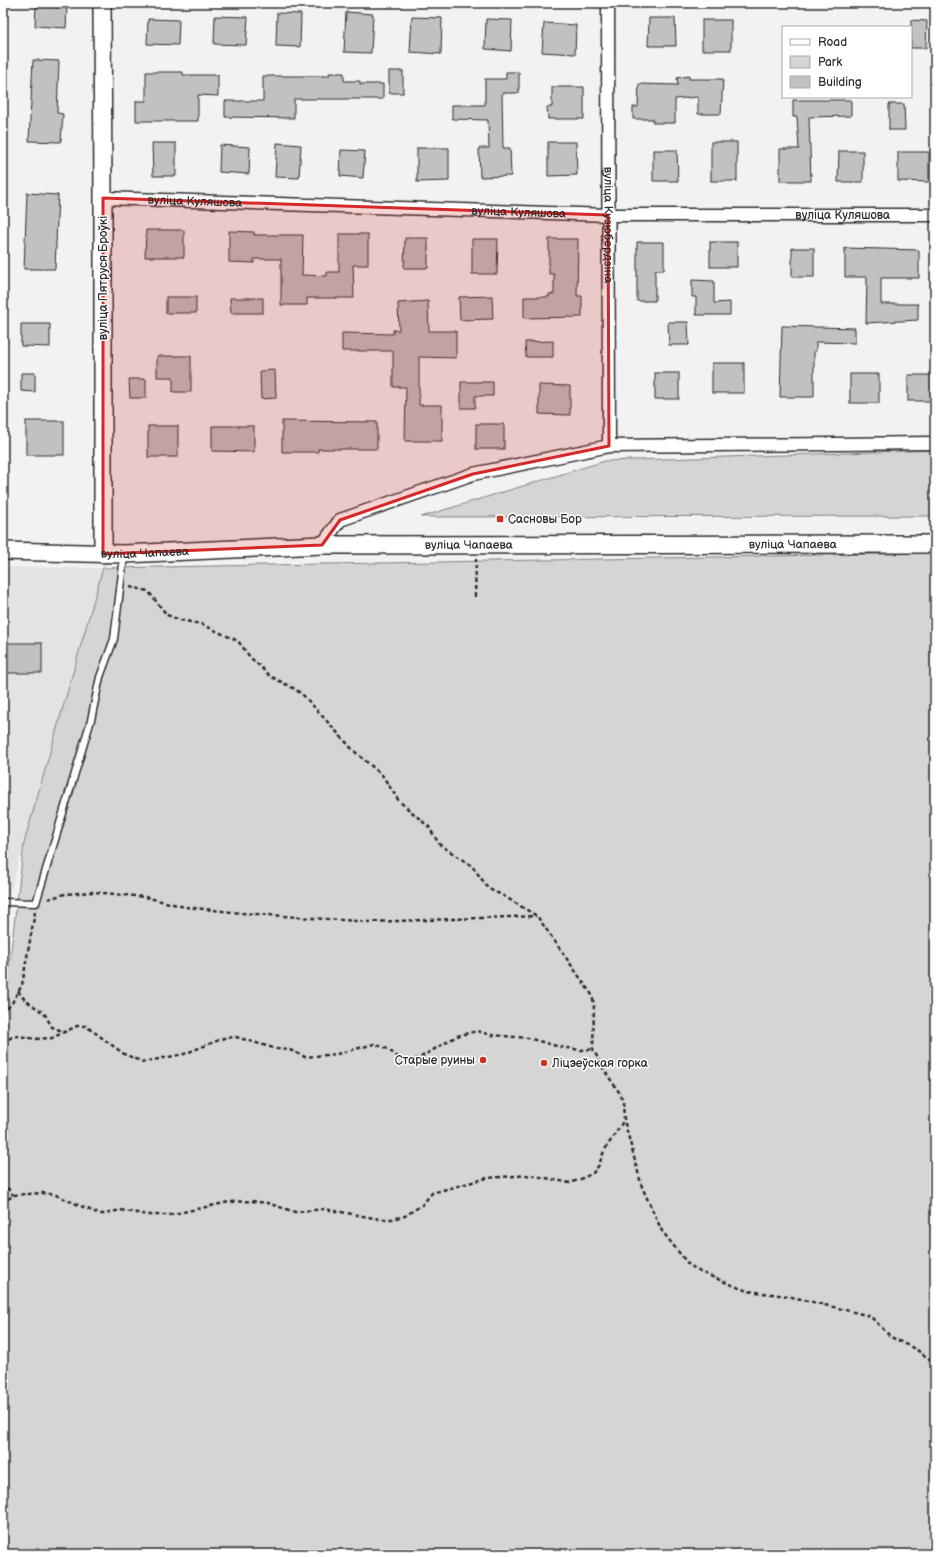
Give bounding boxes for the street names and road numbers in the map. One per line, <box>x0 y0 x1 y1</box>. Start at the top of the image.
street label: вуліца Кузюбердзіна <box>601 167 616 283</box>
street label: вуліца Куляшова <box>147 192 243 210</box>
street label: вуліца Куляшова <box>471 203 566 221</box>
street label: вуліца Куляшова <box>795 208 890 223</box>
street label: вуліца Пятруся Броўкі <box>96 216 111 340</box>
street label: вуліца Чапаева <box>425 537 513 552</box>
street label: вуліца Чапаева <box>749 537 837 552</box>
street label: вуліца Чапаева <box>101 544 189 562</box>

